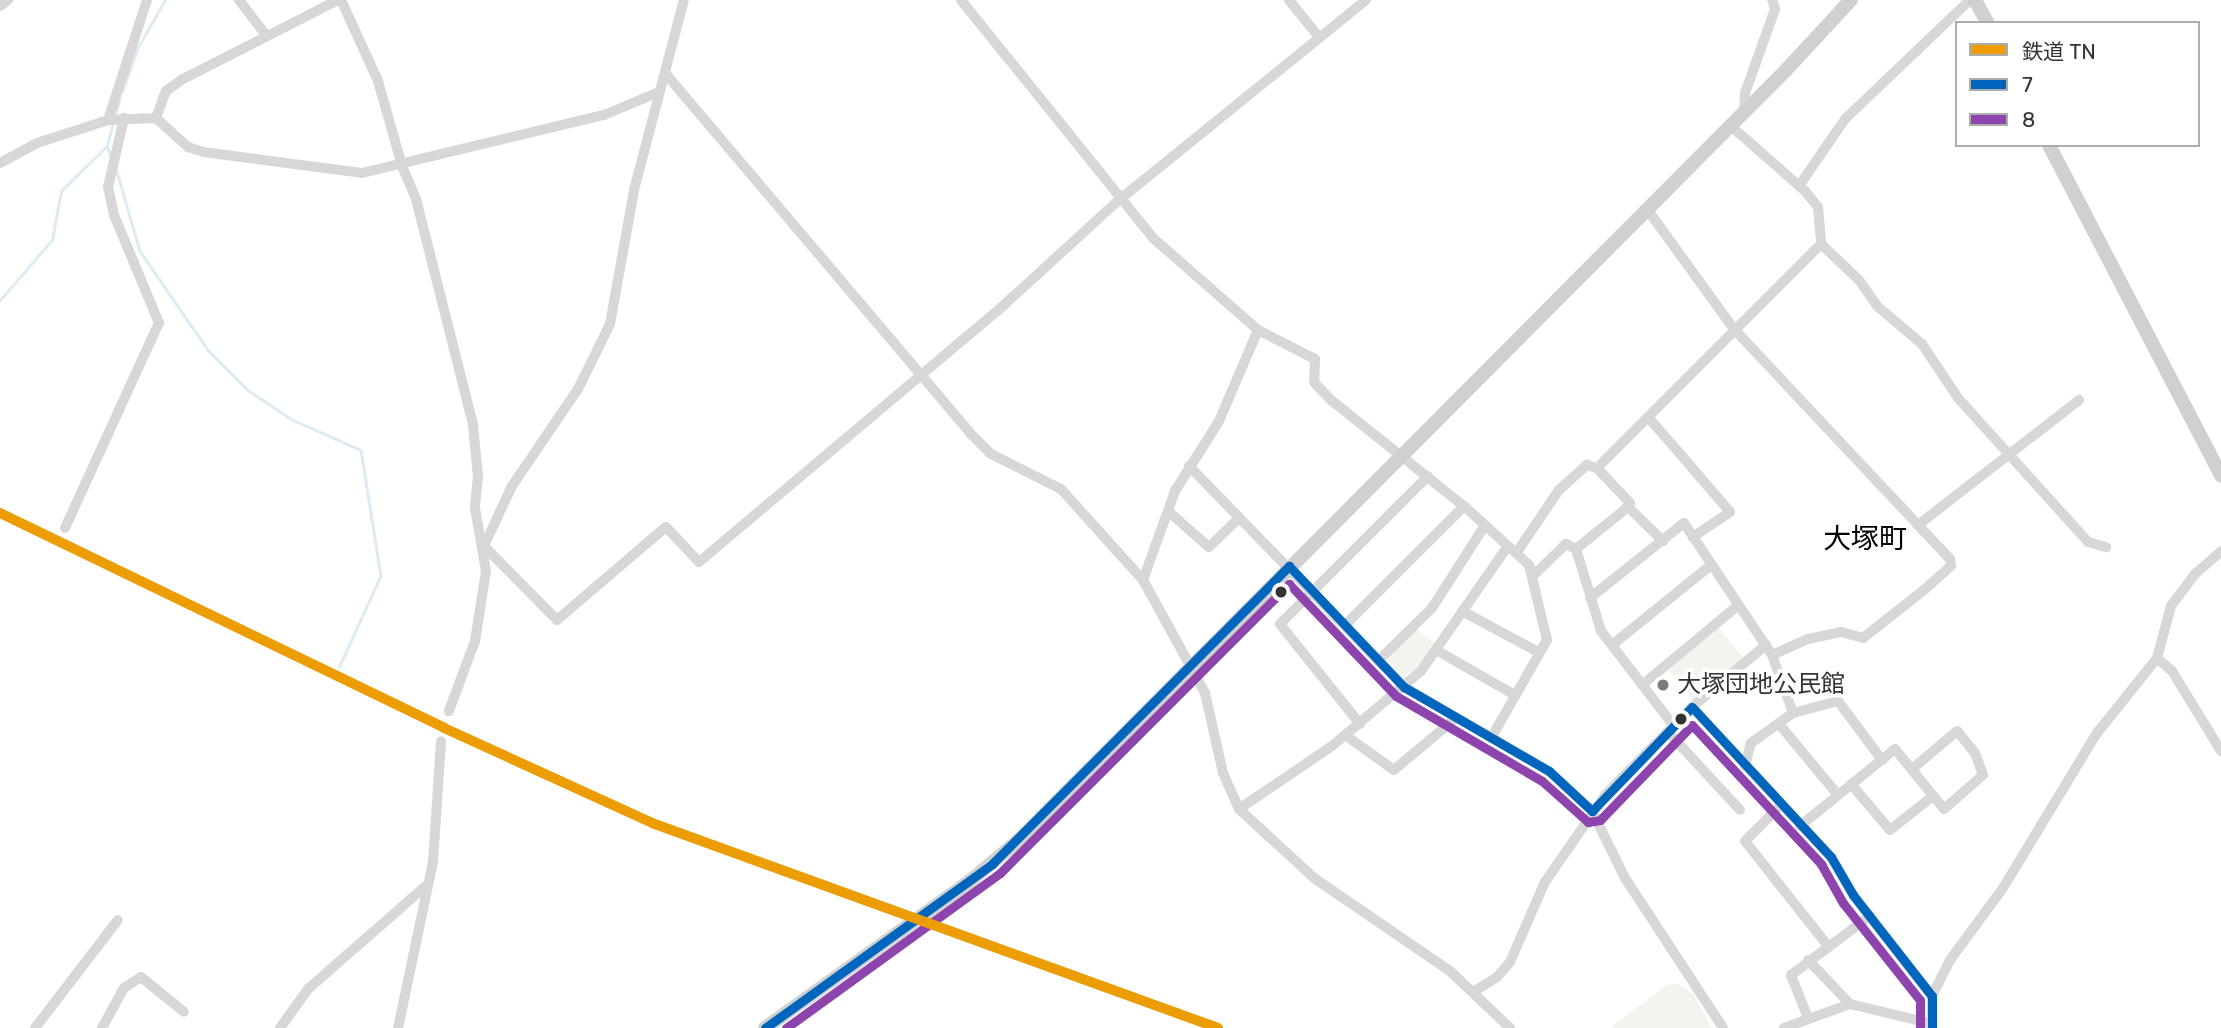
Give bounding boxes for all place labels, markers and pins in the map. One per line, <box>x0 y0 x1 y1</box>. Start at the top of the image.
unlabelled marker <box>1274 585 1288 599</box>
place label: 大塚団地公民館 <box>1677 671 1845 699</box>
marker: 大塚団地公民館 <box>1655 677 1671 693</box>
unlabelled marker <box>1674 712 1688 726</box>

